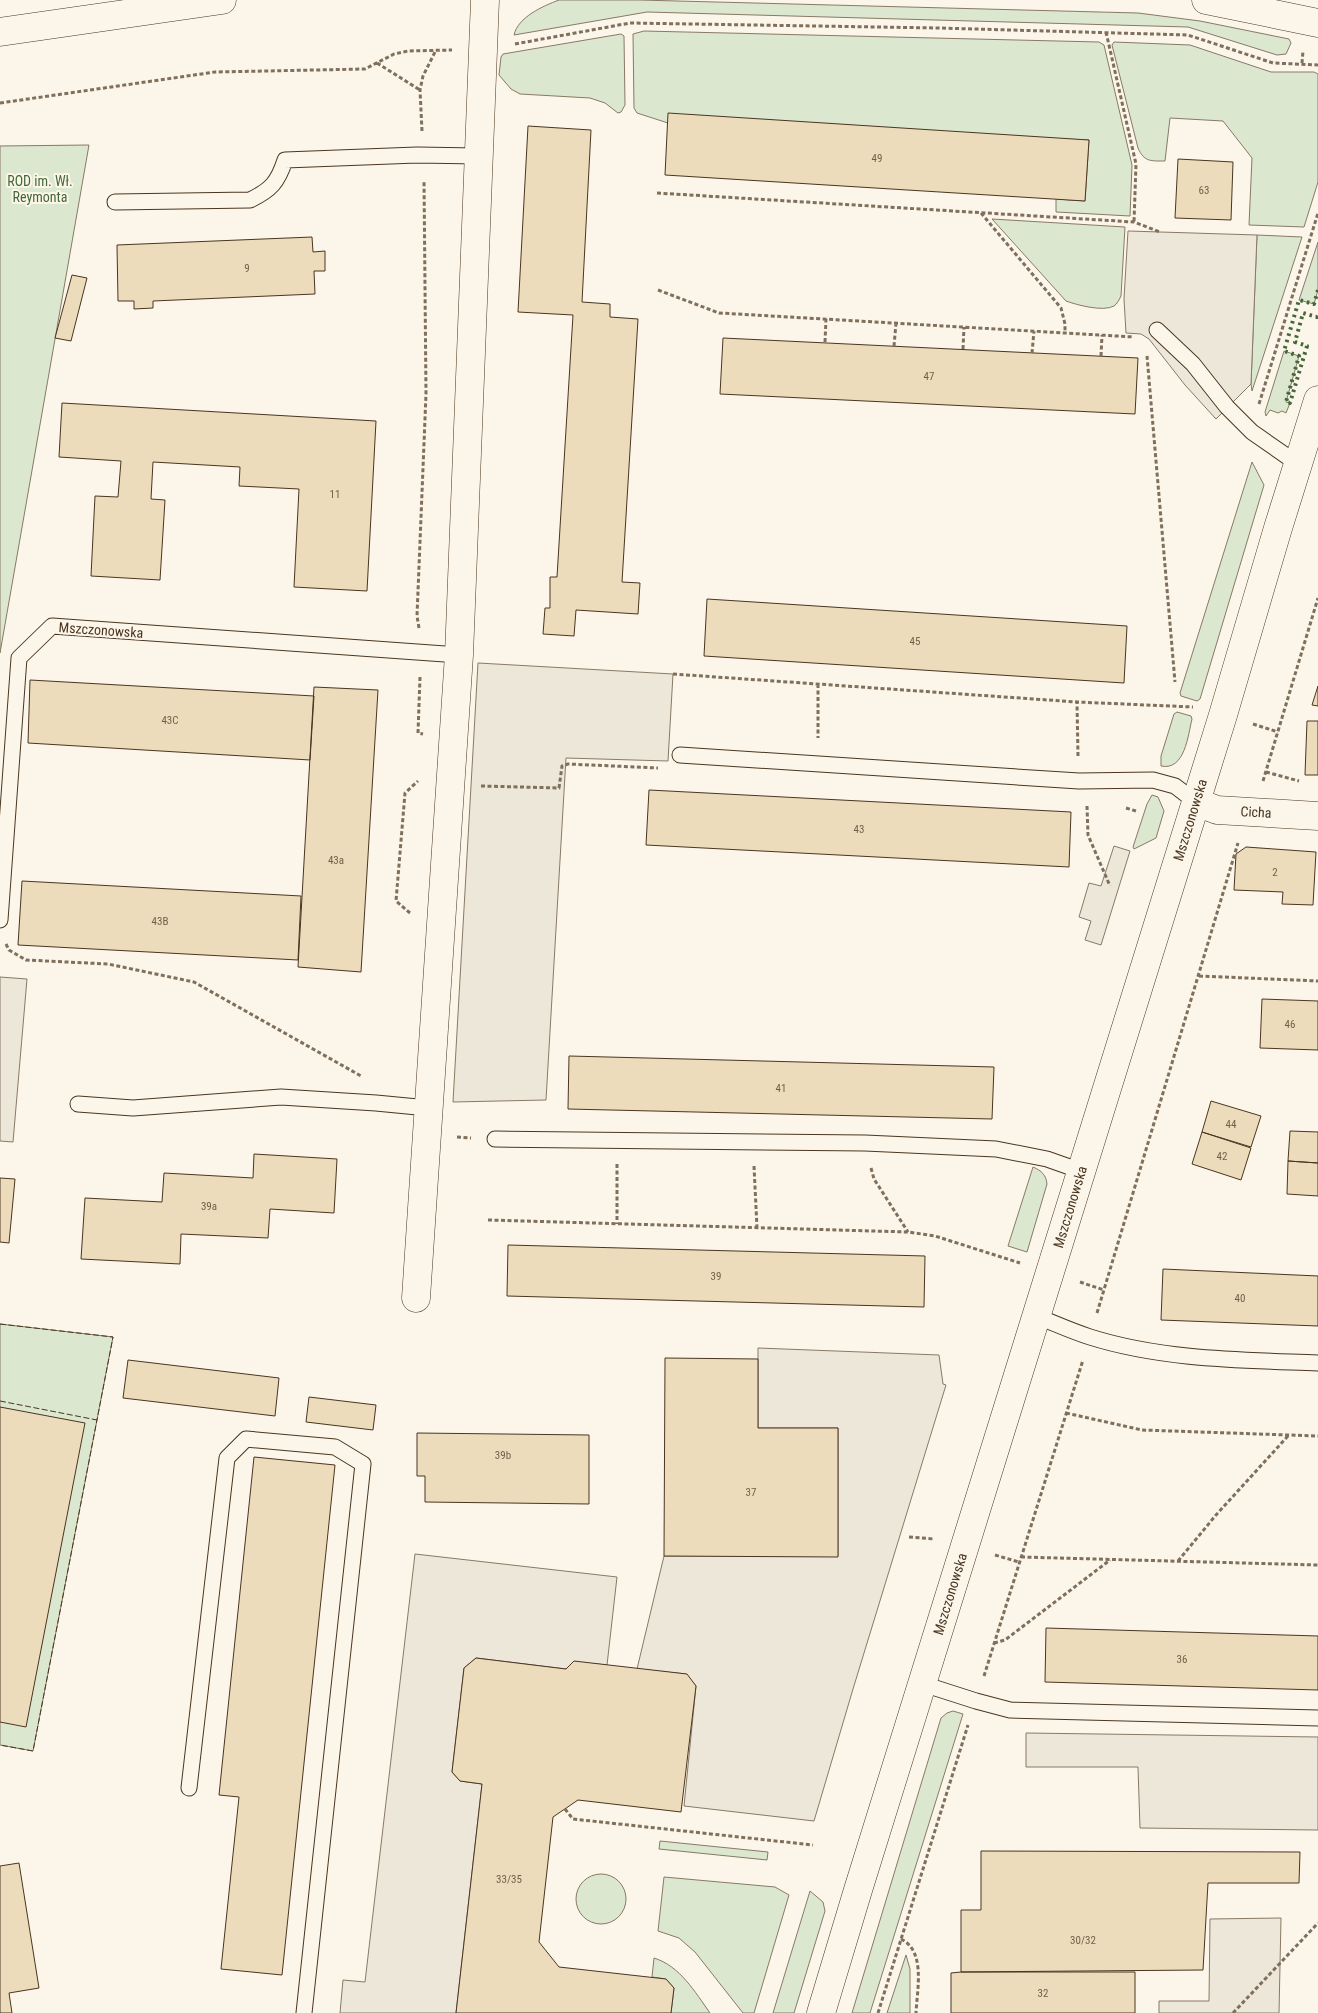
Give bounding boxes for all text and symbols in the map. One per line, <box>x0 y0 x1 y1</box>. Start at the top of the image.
house number: 49 <box>872 152 882 165</box>
park label: ROD im. Wł. Reymonta <box>7 173 73 205</box>
house number: 63 <box>1199 184 1209 197</box>
house number: 9 <box>244 262 250 275</box>
house number: 47 <box>924 370 934 383</box>
house number: 11 <box>330 488 340 501</box>
street label: Mszczonowska <box>58 619 144 641</box>
house number: 45 <box>910 635 920 648</box>
house number: 43C <box>161 714 179 727</box>
street label: Mszczonowska <box>1170 777 1210 863</box>
street label: Cicha <box>1240 803 1272 821</box>
house number: 43 <box>854 823 864 836</box>
house number: 43a <box>328 854 344 867</box>
house number: 2 <box>1272 866 1278 879</box>
house number: 43B <box>152 915 168 928</box>
house number: 46 <box>1285 1018 1295 1031</box>
house number: 41 <box>776 1082 786 1095</box>
house number: 44 <box>1226 1118 1237 1131</box>
house number: 42 <box>1217 1150 1227 1163</box>
street label: Mszczonowska <box>1050 1164 1090 1250</box>
house number: 39a <box>201 1200 217 1213</box>
house number: 39 <box>711 1270 721 1283</box>
house number: 40 <box>1235 1292 1245 1305</box>
house number: 39b <box>495 1449 511 1462</box>
house number: 37 <box>746 1486 756 1499</box>
street label: Mszczonowska <box>930 1551 970 1637</box>
house number: 36 <box>1177 1653 1187 1666</box>
house number: 33/35 <box>496 1873 522 1886</box>
house number: 30/32 <box>1070 1934 1096 1947</box>
house number: 32 <box>1038 1987 1048 2000</box>

